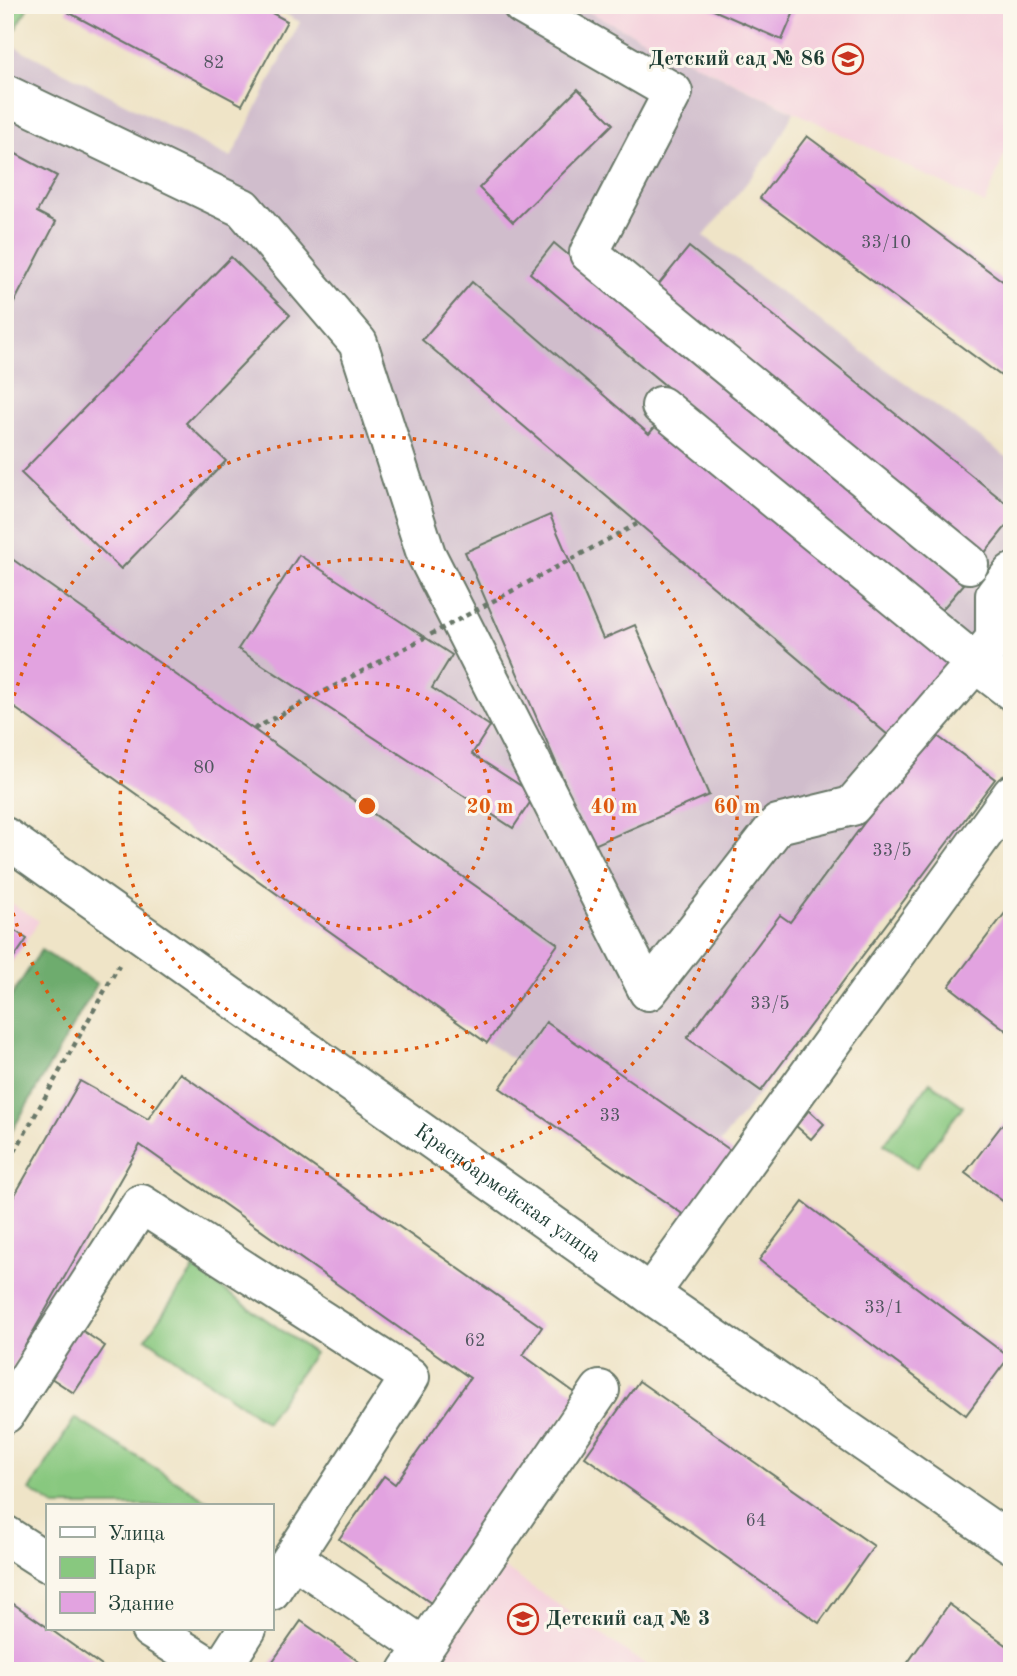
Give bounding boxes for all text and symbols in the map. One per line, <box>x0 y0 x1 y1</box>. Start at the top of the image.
school or university icon: Детский сад № 86 <box>831 42 865 76</box>
place label: Детский сад № 86 <box>649 49 825 70</box>
house number: 82 <box>204 54 224 72</box>
house number: 33/10 <box>861 234 911 252</box>
house number: 80 <box>194 759 214 777</box>
centre of rings <box>355 794 379 818</box>
text: 20 m <box>466 797 514 818</box>
text: 40 m <box>590 797 638 818</box>
text: 60 m <box>713 797 761 818</box>
house number: 33/5 <box>872 842 912 860</box>
house number: 33/5 <box>750 995 790 1013</box>
house number: 33 <box>600 1107 620 1125</box>
street label: Красноармейская улица <box>411 1120 605 1266</box>
house number: 33/1 <box>864 1299 904 1317</box>
house number: 62 <box>465 1332 485 1350</box>
legend <box>46 1504 273 1630</box>
house number: 64 <box>746 1512 766 1530</box>
text: Улица <box>108 1524 165 1545</box>
text: Парк <box>108 1558 157 1579</box>
text: Здание <box>108 1594 174 1615</box>
school or university icon: Детский сад № 3 <box>506 1602 540 1636</box>
place label: Детский сад № 3 <box>546 1609 710 1630</box>

